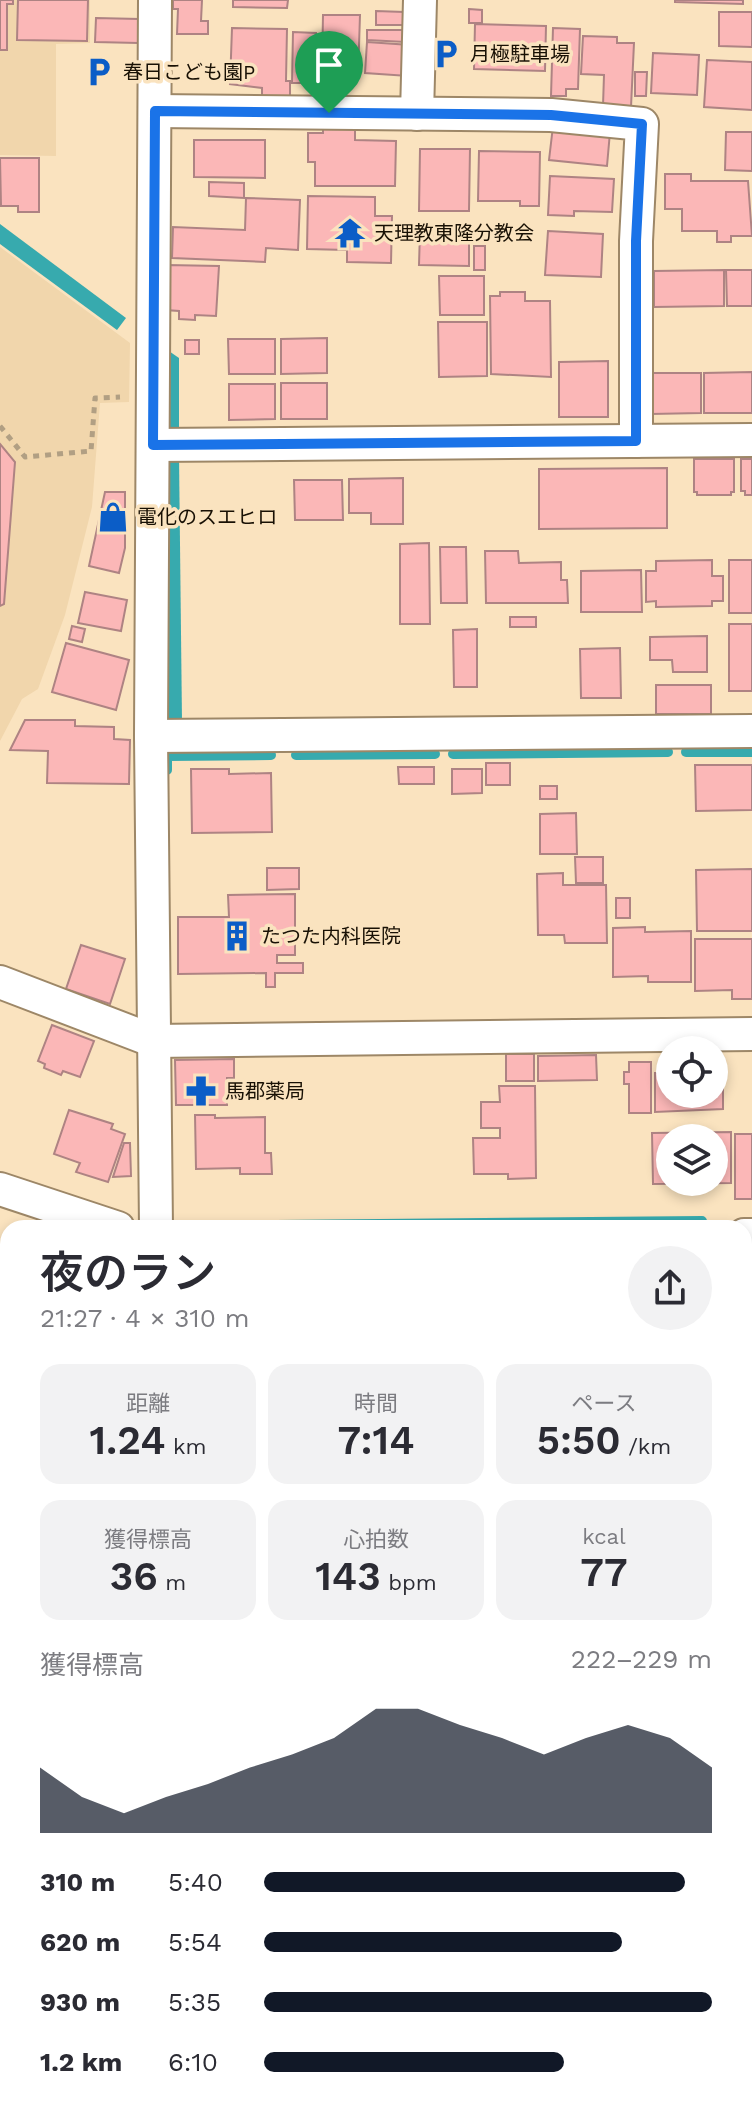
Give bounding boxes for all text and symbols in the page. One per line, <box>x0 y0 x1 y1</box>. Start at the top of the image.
pin <box>295 31 363 113</box>
parking icon: 月極駐車場 <box>429 37 463 71</box>
place label: 月極駐車場 <box>470 42 570 66</box>
icon: arrive <box>307 43 351 87</box>
parking icon: 春日こども園P <box>82 55 116 89</box>
place label: 春日こども園P <box>123 60 255 84</box>
temple icon: 天理教東隆分教会 <box>333 216 367 250</box>
place label: 天理教東隆分教会 <box>374 221 534 245</box>
shop icon: 電化のスエヒロ <box>96 500 130 534</box>
place label: 電化のスエヒロ <box>137 505 277 529</box>
building icon: たつた内科医院 <box>220 919 254 953</box>
place label: たつた内科医院 <box>261 924 401 948</box>
map controls <box>656 1036 728 1196</box>
button: locate <box>656 1036 728 1108</box>
pharmacy icon: 馬郡薬局 <box>184 1074 218 1108</box>
place label: 馬郡薬局 <box>225 1079 305 1103</box>
button: layers <box>656 1124 728 1196</box>
button: share <box>628 1246 712 1330</box>
text: 夜のラン <box>40 1247 216 1299</box>
text: 21:27 · 4 × 310 m <box>40 1303 249 1333</box>
text: 距離 <box>126 1391 170 1416</box>
text: 時間 <box>354 1391 398 1416</box>
text: ペース <box>572 1391 636 1416</box>
text: 1.24 <box>89 1417 166 1464</box>
text: 7:14 <box>337 1417 415 1464</box>
text: 5:50 <box>537 1417 621 1464</box>
text: km <box>166 1434 207 1459</box>
text: /km <box>621 1434 671 1459</box>
text: kcal <box>582 1524 626 1549</box>
text: 獲得標高 <box>104 1527 192 1552</box>
text: 心拍数 <box>343 1527 409 1552</box>
text: 77 <box>580 1549 628 1596</box>
text: 36 <box>110 1553 158 1600</box>
text: 143 <box>315 1553 381 1600</box>
text: m <box>158 1570 186 1595</box>
text: bpm <box>381 1570 437 1595</box>
text: 222–229 m <box>571 1644 712 1674</box>
text: 獲得標高 <box>40 1650 144 1680</box>
text: 310 m <box>40 1867 115 1897</box>
text: 5:40 <box>168 1867 223 1897</box>
text: 620 m <box>40 1927 120 1957</box>
text: 5:54 <box>168 1927 222 1957</box>
text: 930 m <box>40 1987 120 2017</box>
text: 5:35 <box>168 1987 221 2017</box>
text: 1.2 km <box>40 2047 122 2077</box>
text: 6:10 <box>168 2047 218 2077</box>

